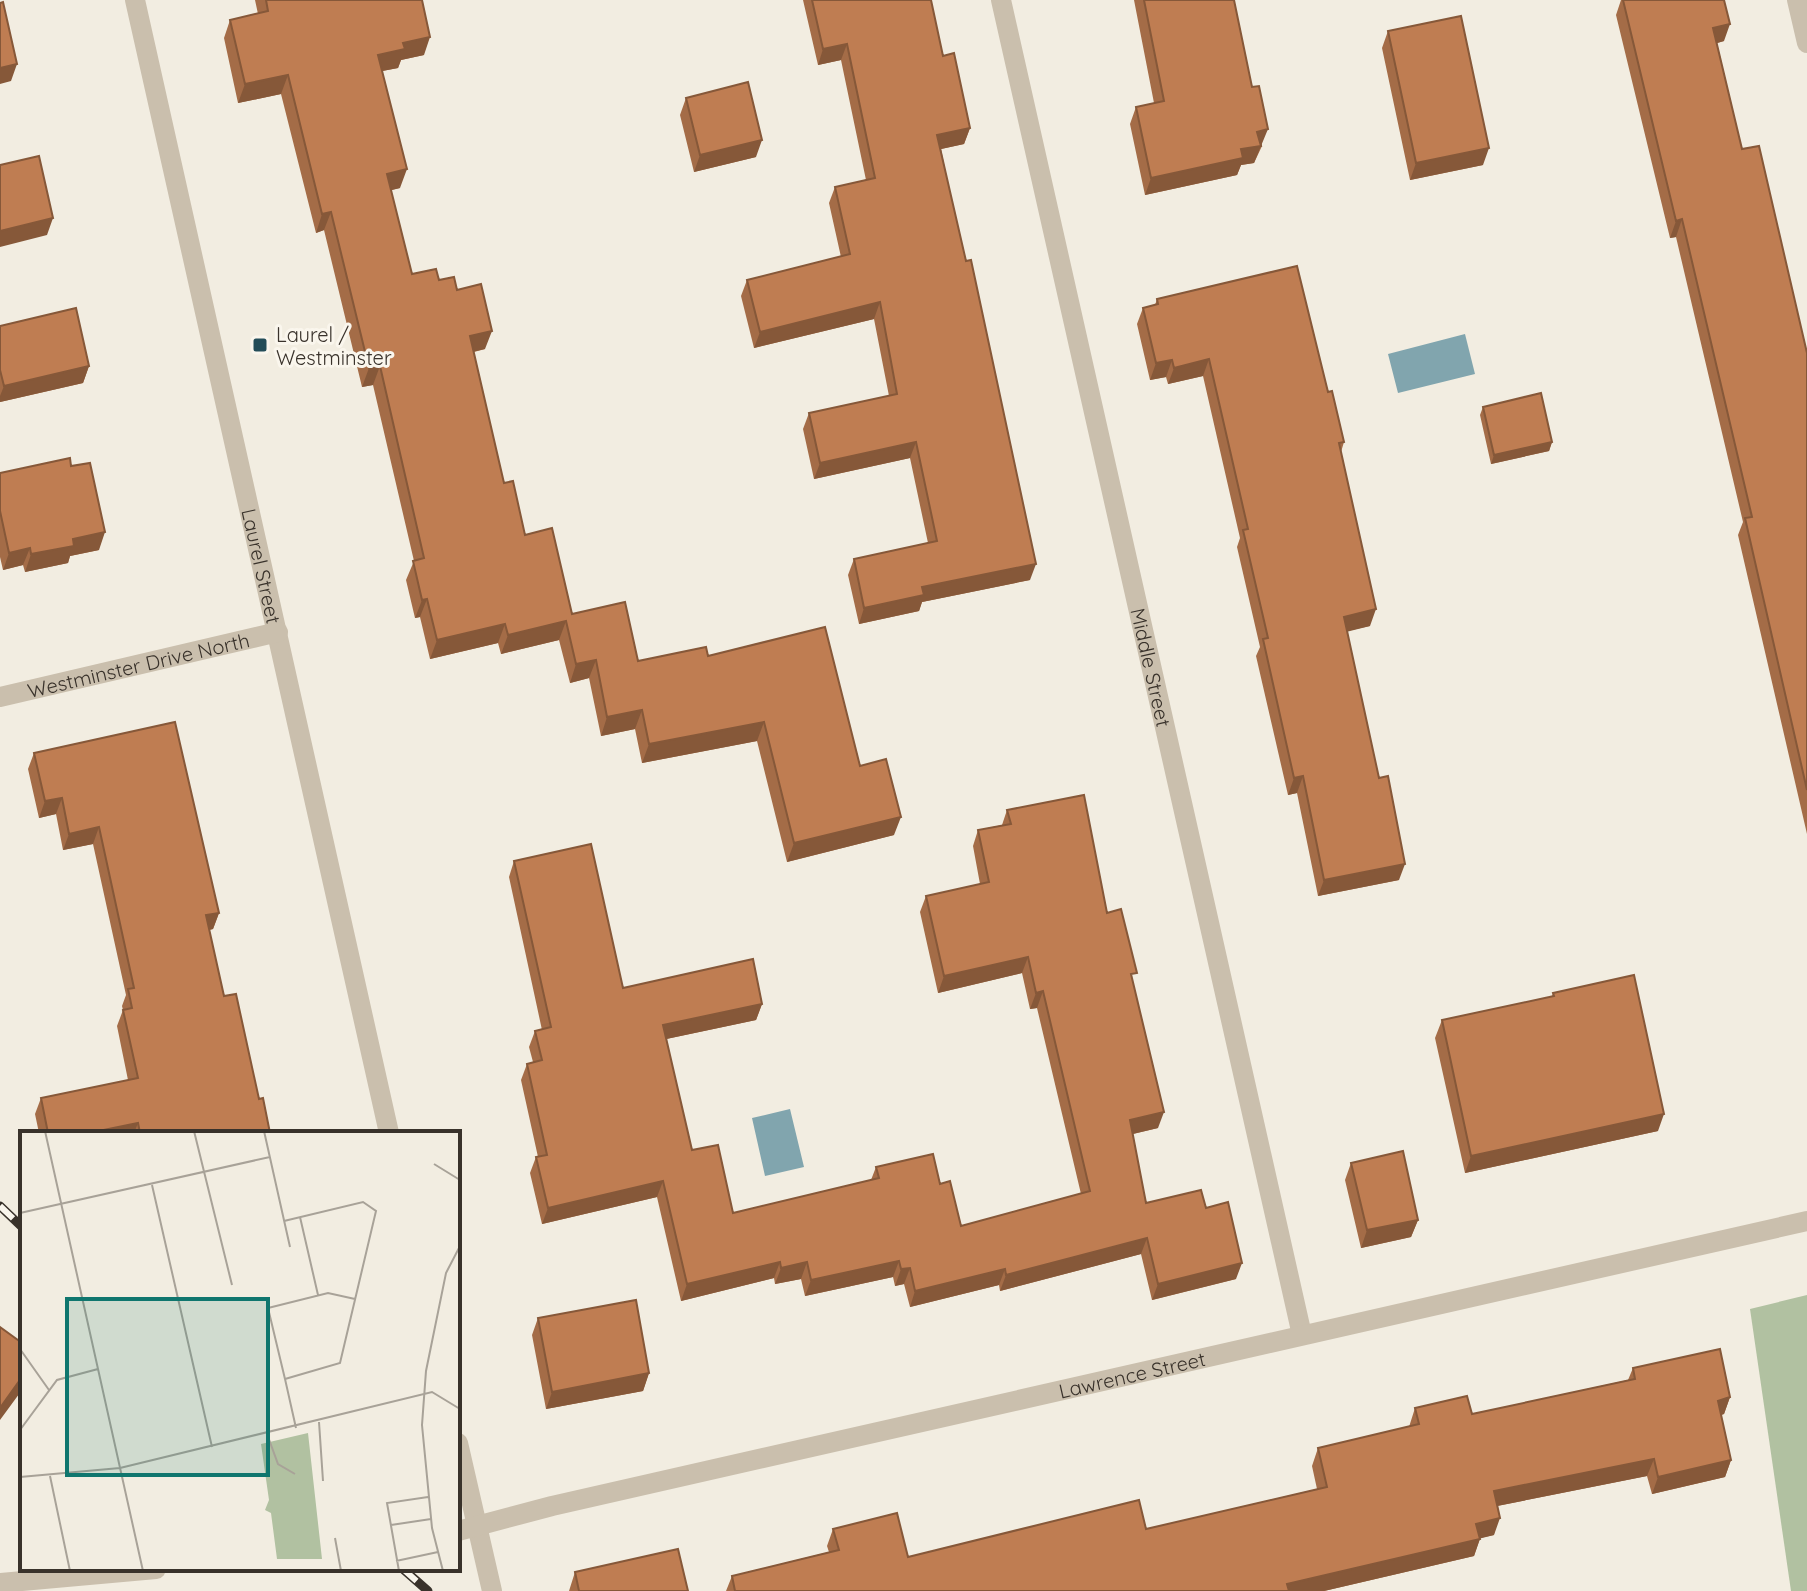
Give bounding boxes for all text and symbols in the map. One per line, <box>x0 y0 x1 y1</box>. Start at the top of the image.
place label: Laurel / Westminster <box>276 322 392 370</box>
marker: Laurel / Westminster <box>251 336 269 354</box>
street label: Laurel Street <box>237 506 287 626</box>
street label: Middle Street <box>1126 605 1177 729</box>
street label: Westminster Drive North <box>25 627 252 703</box>
inset map <box>20 1131 460 1571</box>
street label: Lawrence Street <box>1056 1345 1208 1403</box>

